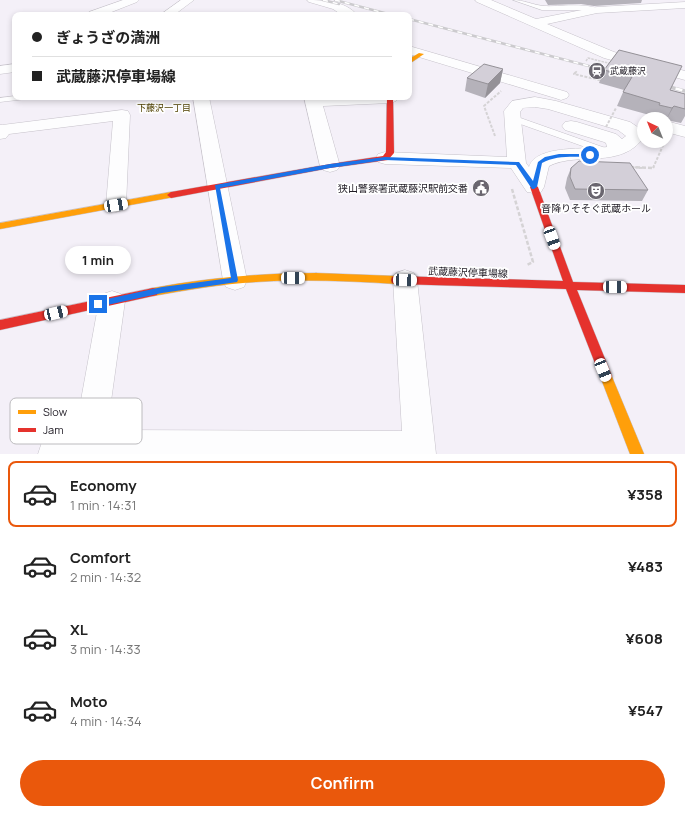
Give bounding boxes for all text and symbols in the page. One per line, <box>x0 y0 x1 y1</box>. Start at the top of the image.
text: ぎょうざの満洲 <box>56 27 160 48</box>
station icon: 武蔵藤沢 <box>587 61 607 81</box>
place label: 武蔵藤沢 <box>610 64 646 77</box>
text: 武蔵藤沢停車場線 <box>56 66 176 87</box>
district label: 下藤沢一丁目 <box>137 101 191 114</box>
north arrow <box>637 112 673 148</box>
map controls <box>637 112 673 148</box>
route start <box>581 146 599 164</box>
public building icon: 狭山警察署武蔵藤沢駅前交番 <box>471 178 491 198</box>
place label: 狭山警察署武蔵藤沢駅前交番 <box>338 181 468 195</box>
theatre icon: 音降りそそぐ武蔵ホール <box>586 181 606 201</box>
car <box>103 197 129 213</box>
place label: 音降りそそぐ武蔵ホール <box>541 201 651 215</box>
car <box>542 225 562 251</box>
callout: 1 min <box>65 246 131 274</box>
text: 1 min <box>82 251 114 269</box>
street label: 武蔵藤沢停車場線 <box>428 264 508 280</box>
car <box>281 272 305 284</box>
car <box>393 274 417 286</box>
car <box>603 281 627 293</box>
route end <box>89 295 107 313</box>
car <box>43 304 69 322</box>
car <box>593 357 613 383</box>
legend <box>10 398 142 444</box>
text: Slow <box>43 404 68 419</box>
text: Jam <box>43 422 64 437</box>
text: Economy <box>70 475 137 496</box>
icon: car <box>22 476 58 512</box>
text: ¥358 <box>627 484 663 505</box>
text: 1 min · 14:31 <box>70 496 136 514</box>
text: Comfort <box>70 547 131 568</box>
icon: car <box>22 548 58 584</box>
text: ¥483 <box>628 556 663 577</box>
text: 2 min · 14:32 <box>70 568 141 586</box>
text: XL <box>70 619 88 640</box>
icon: car <box>22 620 58 656</box>
text: ¥608 <box>625 628 663 649</box>
text: 3 min · 14:33 <box>70 640 141 658</box>
text: Moto <box>70 691 107 712</box>
icon: car <box>22 692 58 728</box>
text: ¥547 <box>628 700 663 721</box>
text: 4 min · 14:34 <box>70 712 142 730</box>
button: Confirm <box>20 760 665 806</box>

